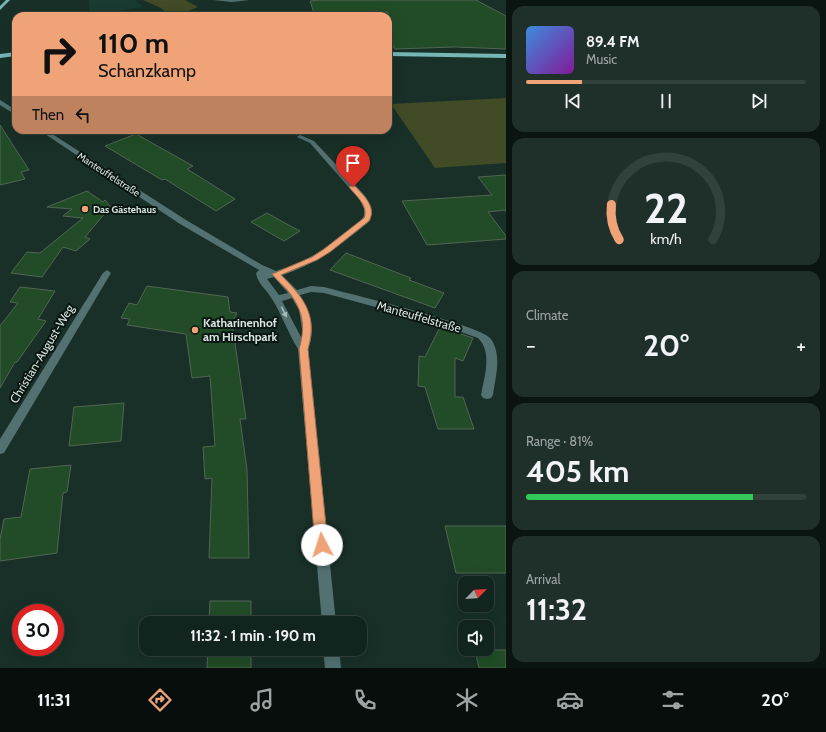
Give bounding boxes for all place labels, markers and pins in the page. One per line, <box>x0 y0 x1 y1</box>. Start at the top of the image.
pin <box>336 146 370 187</box>
place label: Das Gästehaus <box>93 203 156 216</box>
marker: Das Gästehaus <box>80 204 90 214</box>
place label: Katharinenhof am Hirschpark <box>203 315 278 344</box>
marker: Katharinenhof am Hirschpark <box>190 325 200 335</box>

